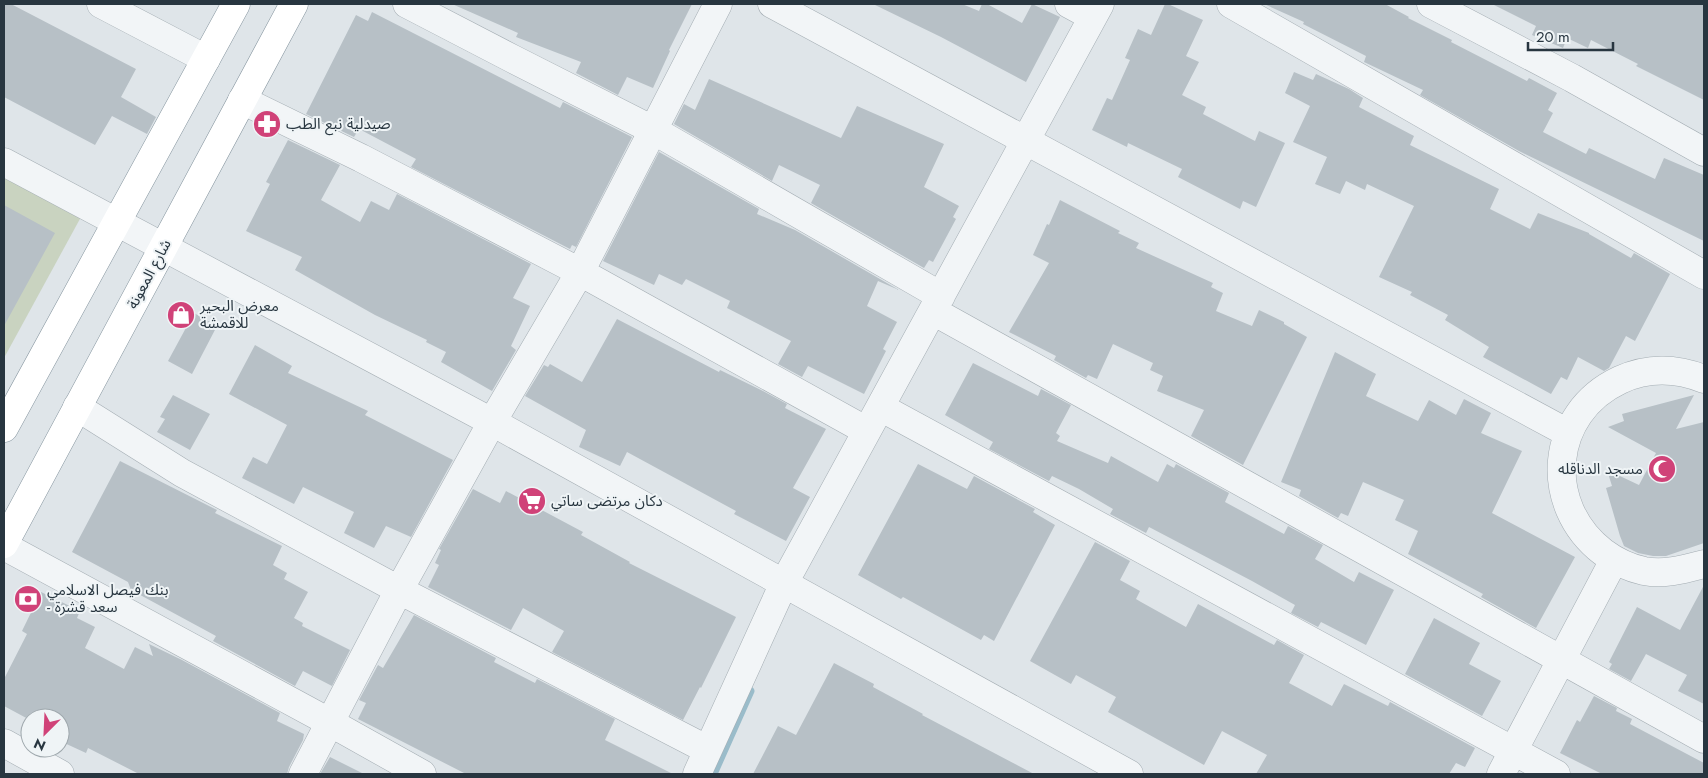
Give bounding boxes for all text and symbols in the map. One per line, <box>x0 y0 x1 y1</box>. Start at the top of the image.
scale bar <box>1528 20 1613 52</box>
text: 20 m <box>1536 26 1570 48</box>
pharmacy icon: صيدلية نبع الطب <box>252 109 282 139</box>
place label: صيدلية نبع الطب <box>286 113 391 136</box>
street label: شارع المعونة <box>121 235 178 313</box>
place label: معرض البحير للاقمشة <box>199 295 279 334</box>
shop icon: معرض البحير للاقمشة <box>166 300 196 330</box>
mosque icon: مسجد الدناقله <box>1647 454 1677 484</box>
place label: مسجد الدناقله <box>1558 458 1643 480</box>
supermarket icon: دكان مرتضى ساتي <box>517 486 547 516</box>
place label: دكان مرتضى ساتي <box>551 490 663 512</box>
place label: بنك فيصل الاسلامي - سعد قشرة <box>47 579 168 618</box>
bank icon: بنك فيصل الاسلامي - سعد قشرة <box>13 584 43 614</box>
north arrow <box>20 708 70 758</box>
text: N <box>31 733 49 756</box>

